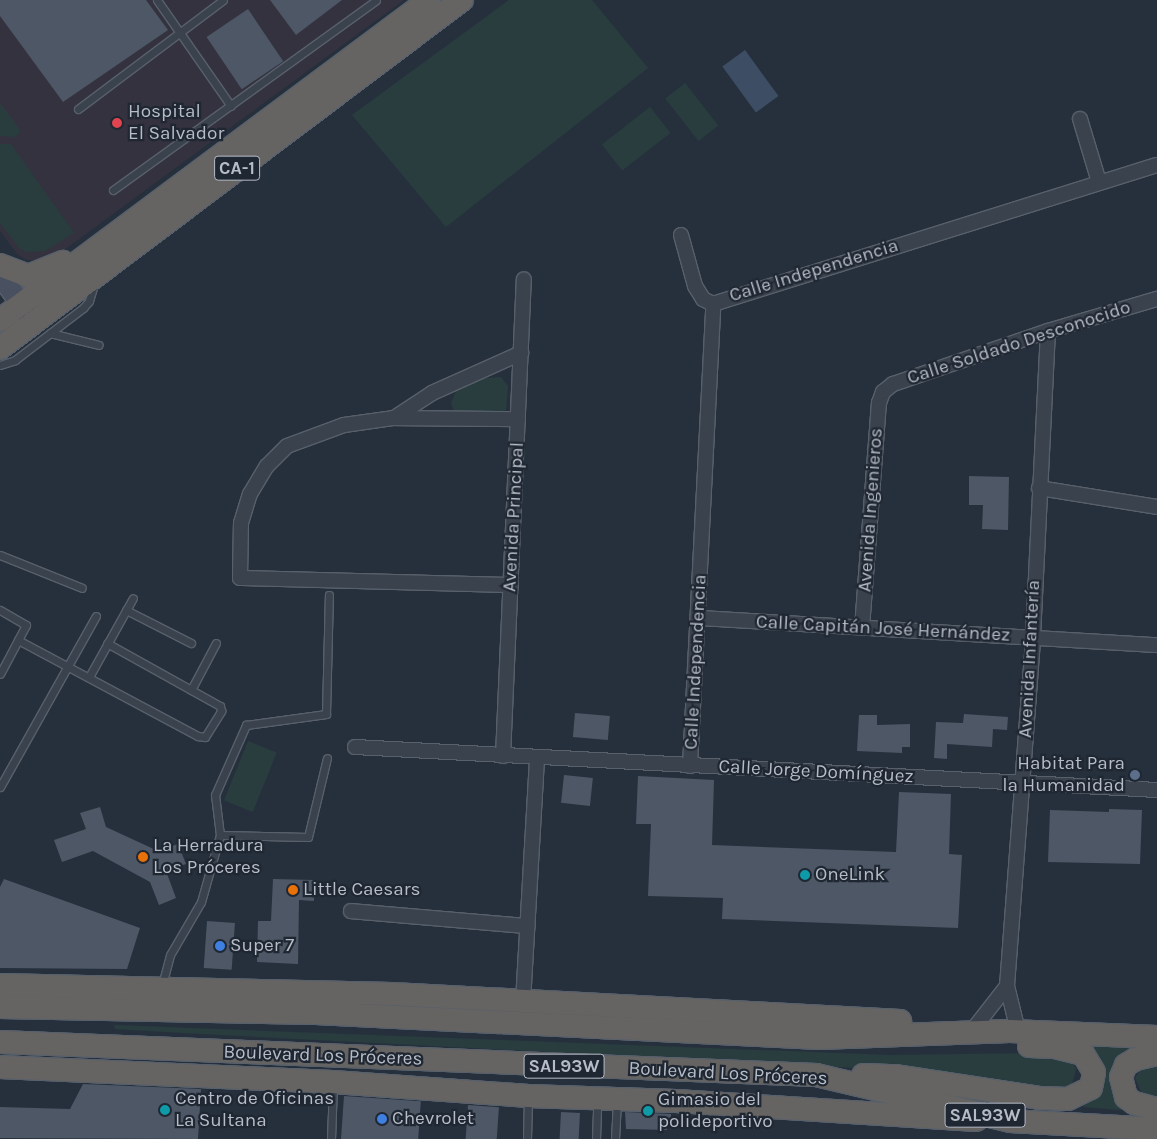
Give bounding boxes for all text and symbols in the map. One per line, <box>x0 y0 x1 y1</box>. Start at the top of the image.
place label: Hospital El Salvador <box>128 101 224 145</box>
marker: Hospital El Salvador <box>110 116 124 130</box>
road number: CA-1 <box>213 152 261 184</box>
street label: Calle Independencia <box>727 234 901 308</box>
street label: Calle Soldado Desconocido <box>904 296 1134 390</box>
street label: Avenida Ingenieros <box>854 427 888 593</box>
street label: Avenida Principal <box>499 441 529 593</box>
street label: Calle Independencia <box>680 574 712 750</box>
street label: Avenida Infantería <box>1014 579 1046 739</box>
street label: Calle Capitán José Hernández <box>755 611 1011 647</box>
place label: Habitat Para la Humanidad <box>1002 753 1125 797</box>
street label: Calle Jorge Domínguez <box>718 756 914 788</box>
marker: Habitat Para la Humanidad <box>1129 769 1141 781</box>
place label: La Herradura Los Próceres <box>153 835 264 879</box>
marker: La Herradura Los Próceres <box>137 851 149 863</box>
place label: OneLink <box>815 864 885 886</box>
marker: OneLink <box>799 869 811 881</box>
place label: Little Caesars <box>303 879 421 901</box>
marker: Little Caesars <box>287 884 299 896</box>
place label: Super 7 <box>230 935 294 957</box>
marker: Super 7 <box>214 940 226 952</box>
street label: Boulevard Los Próceres <box>223 1041 423 1071</box>
road number: SAL93W <box>523 1050 605 1082</box>
street label: Boulevard Los Próceres <box>628 1057 828 1091</box>
place label: Centro de Oficinas La Sultana <box>175 1088 334 1132</box>
place label: Gimasio del polideportivo <box>658 1089 773 1133</box>
road number: SAL93W <box>944 1100 1026 1130</box>
marker: Centro de Oficinas La Sultana <box>159 1104 171 1116</box>
marker: Gimasio del polideportivo <box>642 1105 654 1117</box>
place label: Chevrolet <box>392 1108 474 1130</box>
marker: Chevrolet <box>376 1113 388 1125</box>

